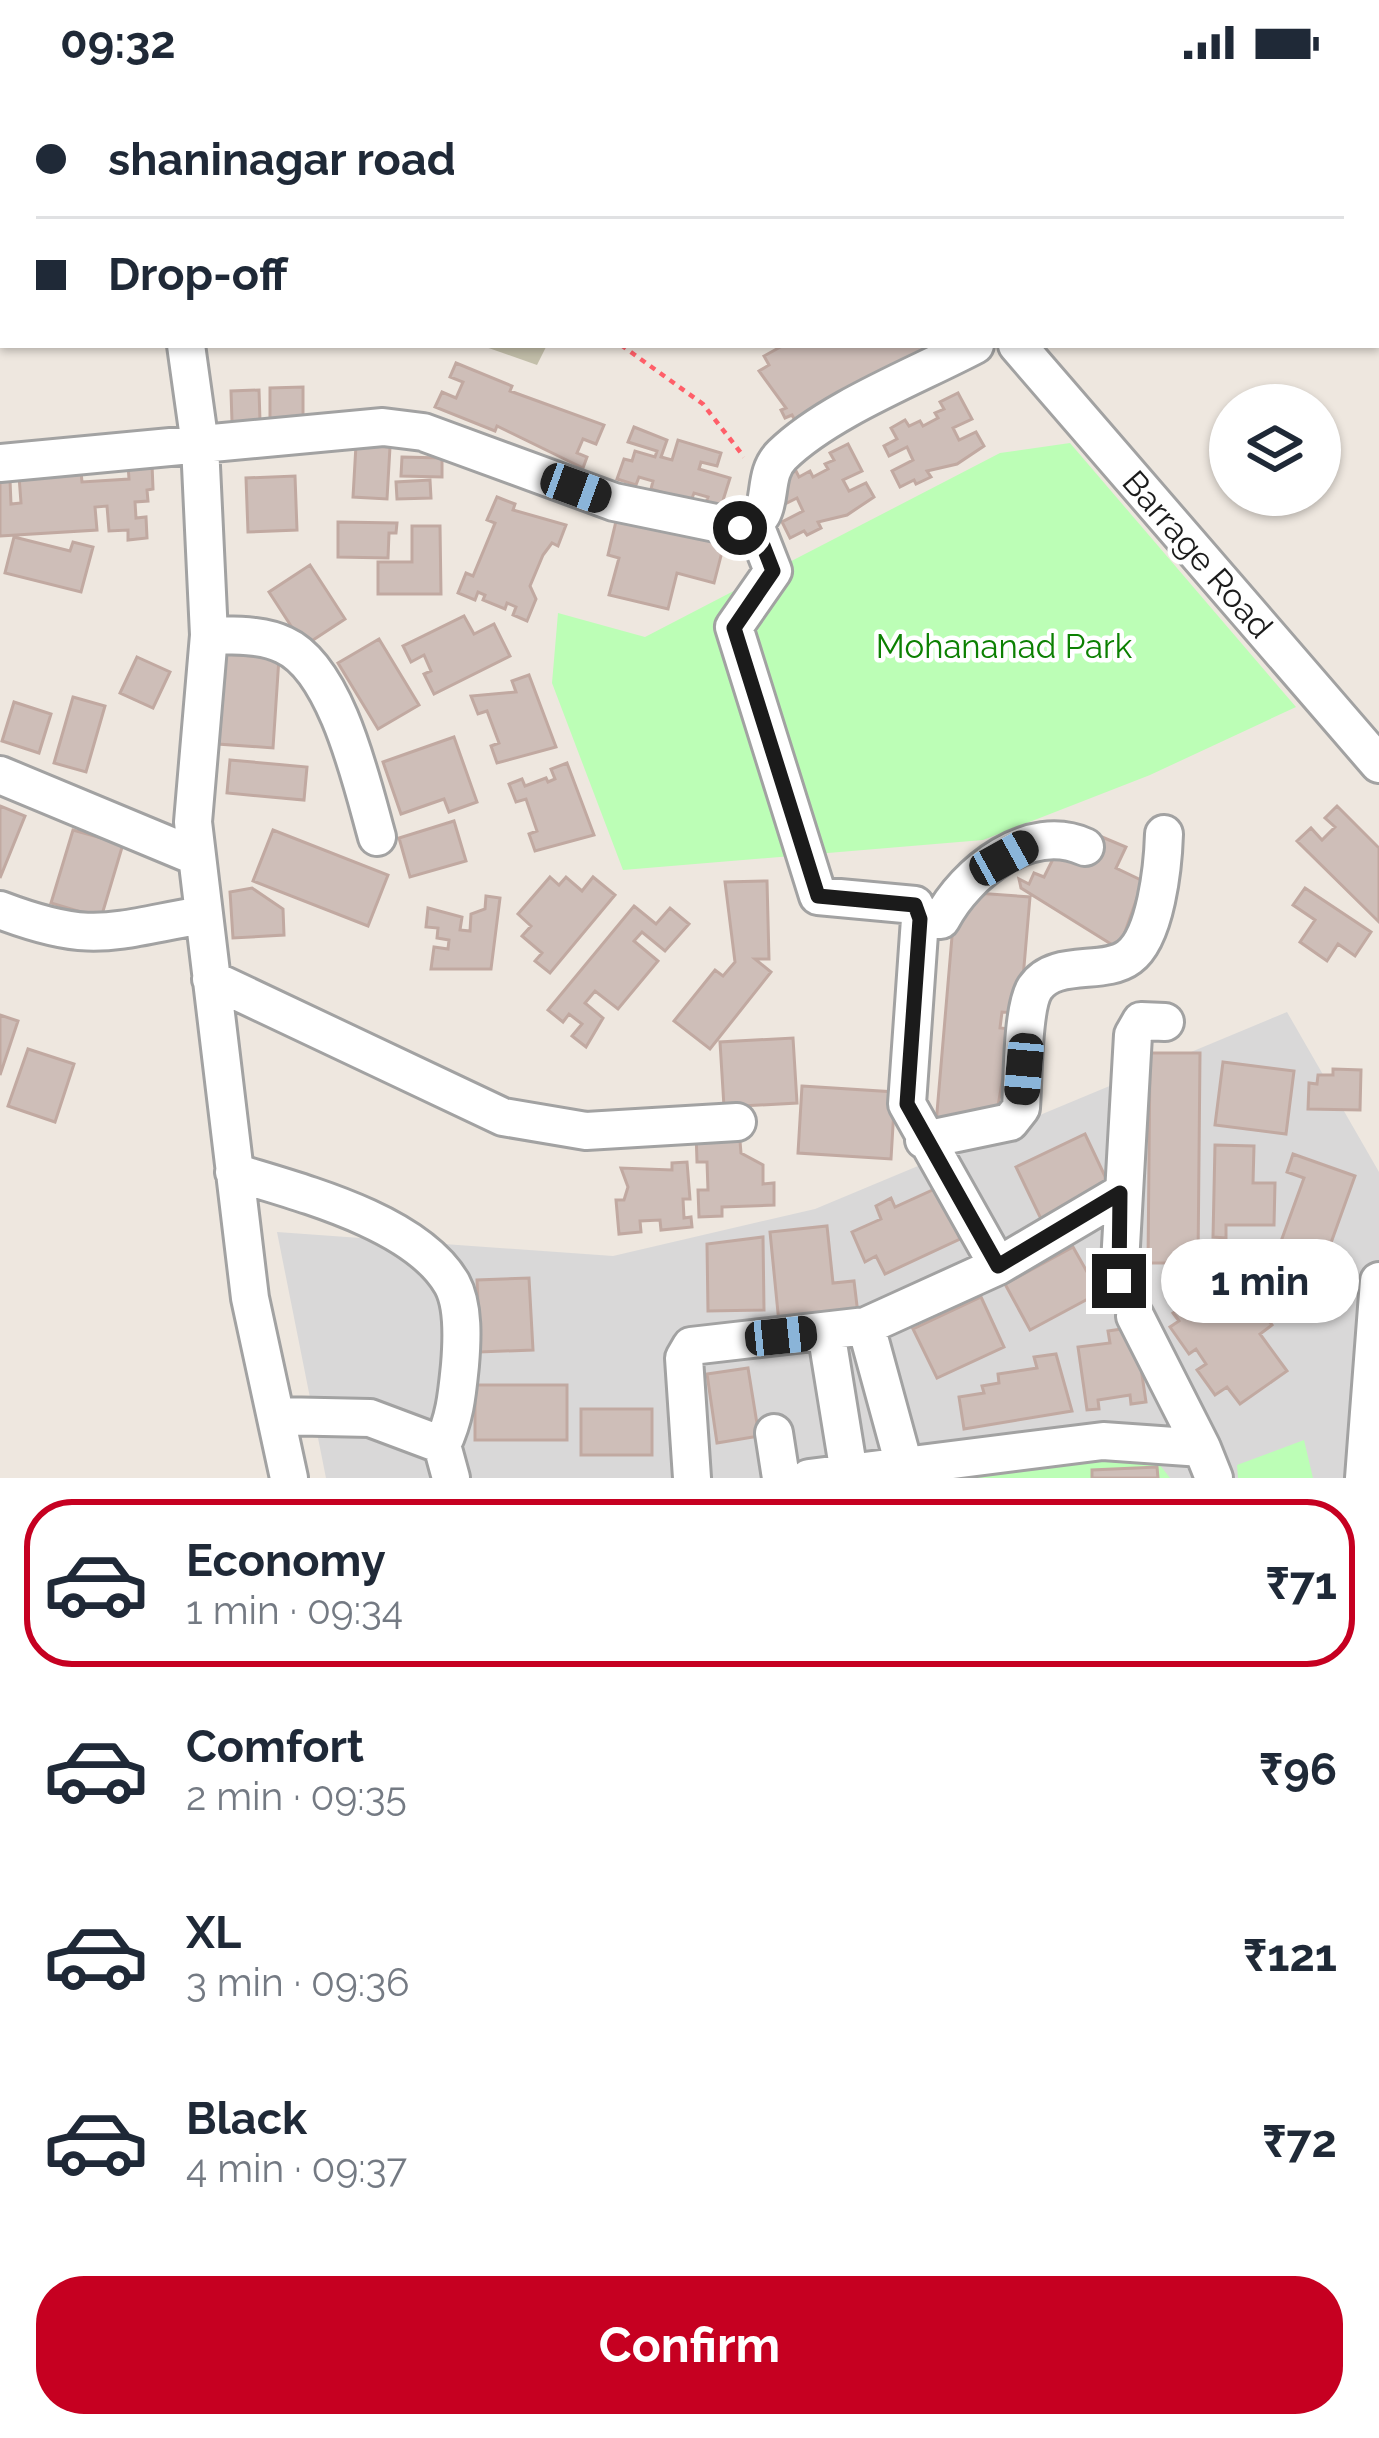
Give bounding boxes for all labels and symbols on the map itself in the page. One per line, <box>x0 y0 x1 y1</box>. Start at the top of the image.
car <box>536 459 616 517</box>
street label: Barrage Road <box>1115 463 1281 646</box>
route start <box>713 501 767 555</box>
park label: Mohananad Park <box>876 627 1133 666</box>
car <box>964 825 1044 891</box>
car <box>1003 1032 1045 1106</box>
callout: 1 min <box>1161 1239 1359 1323</box>
route end <box>1092 1254 1146 1308</box>
car <box>743 1314 819 1358</box>

